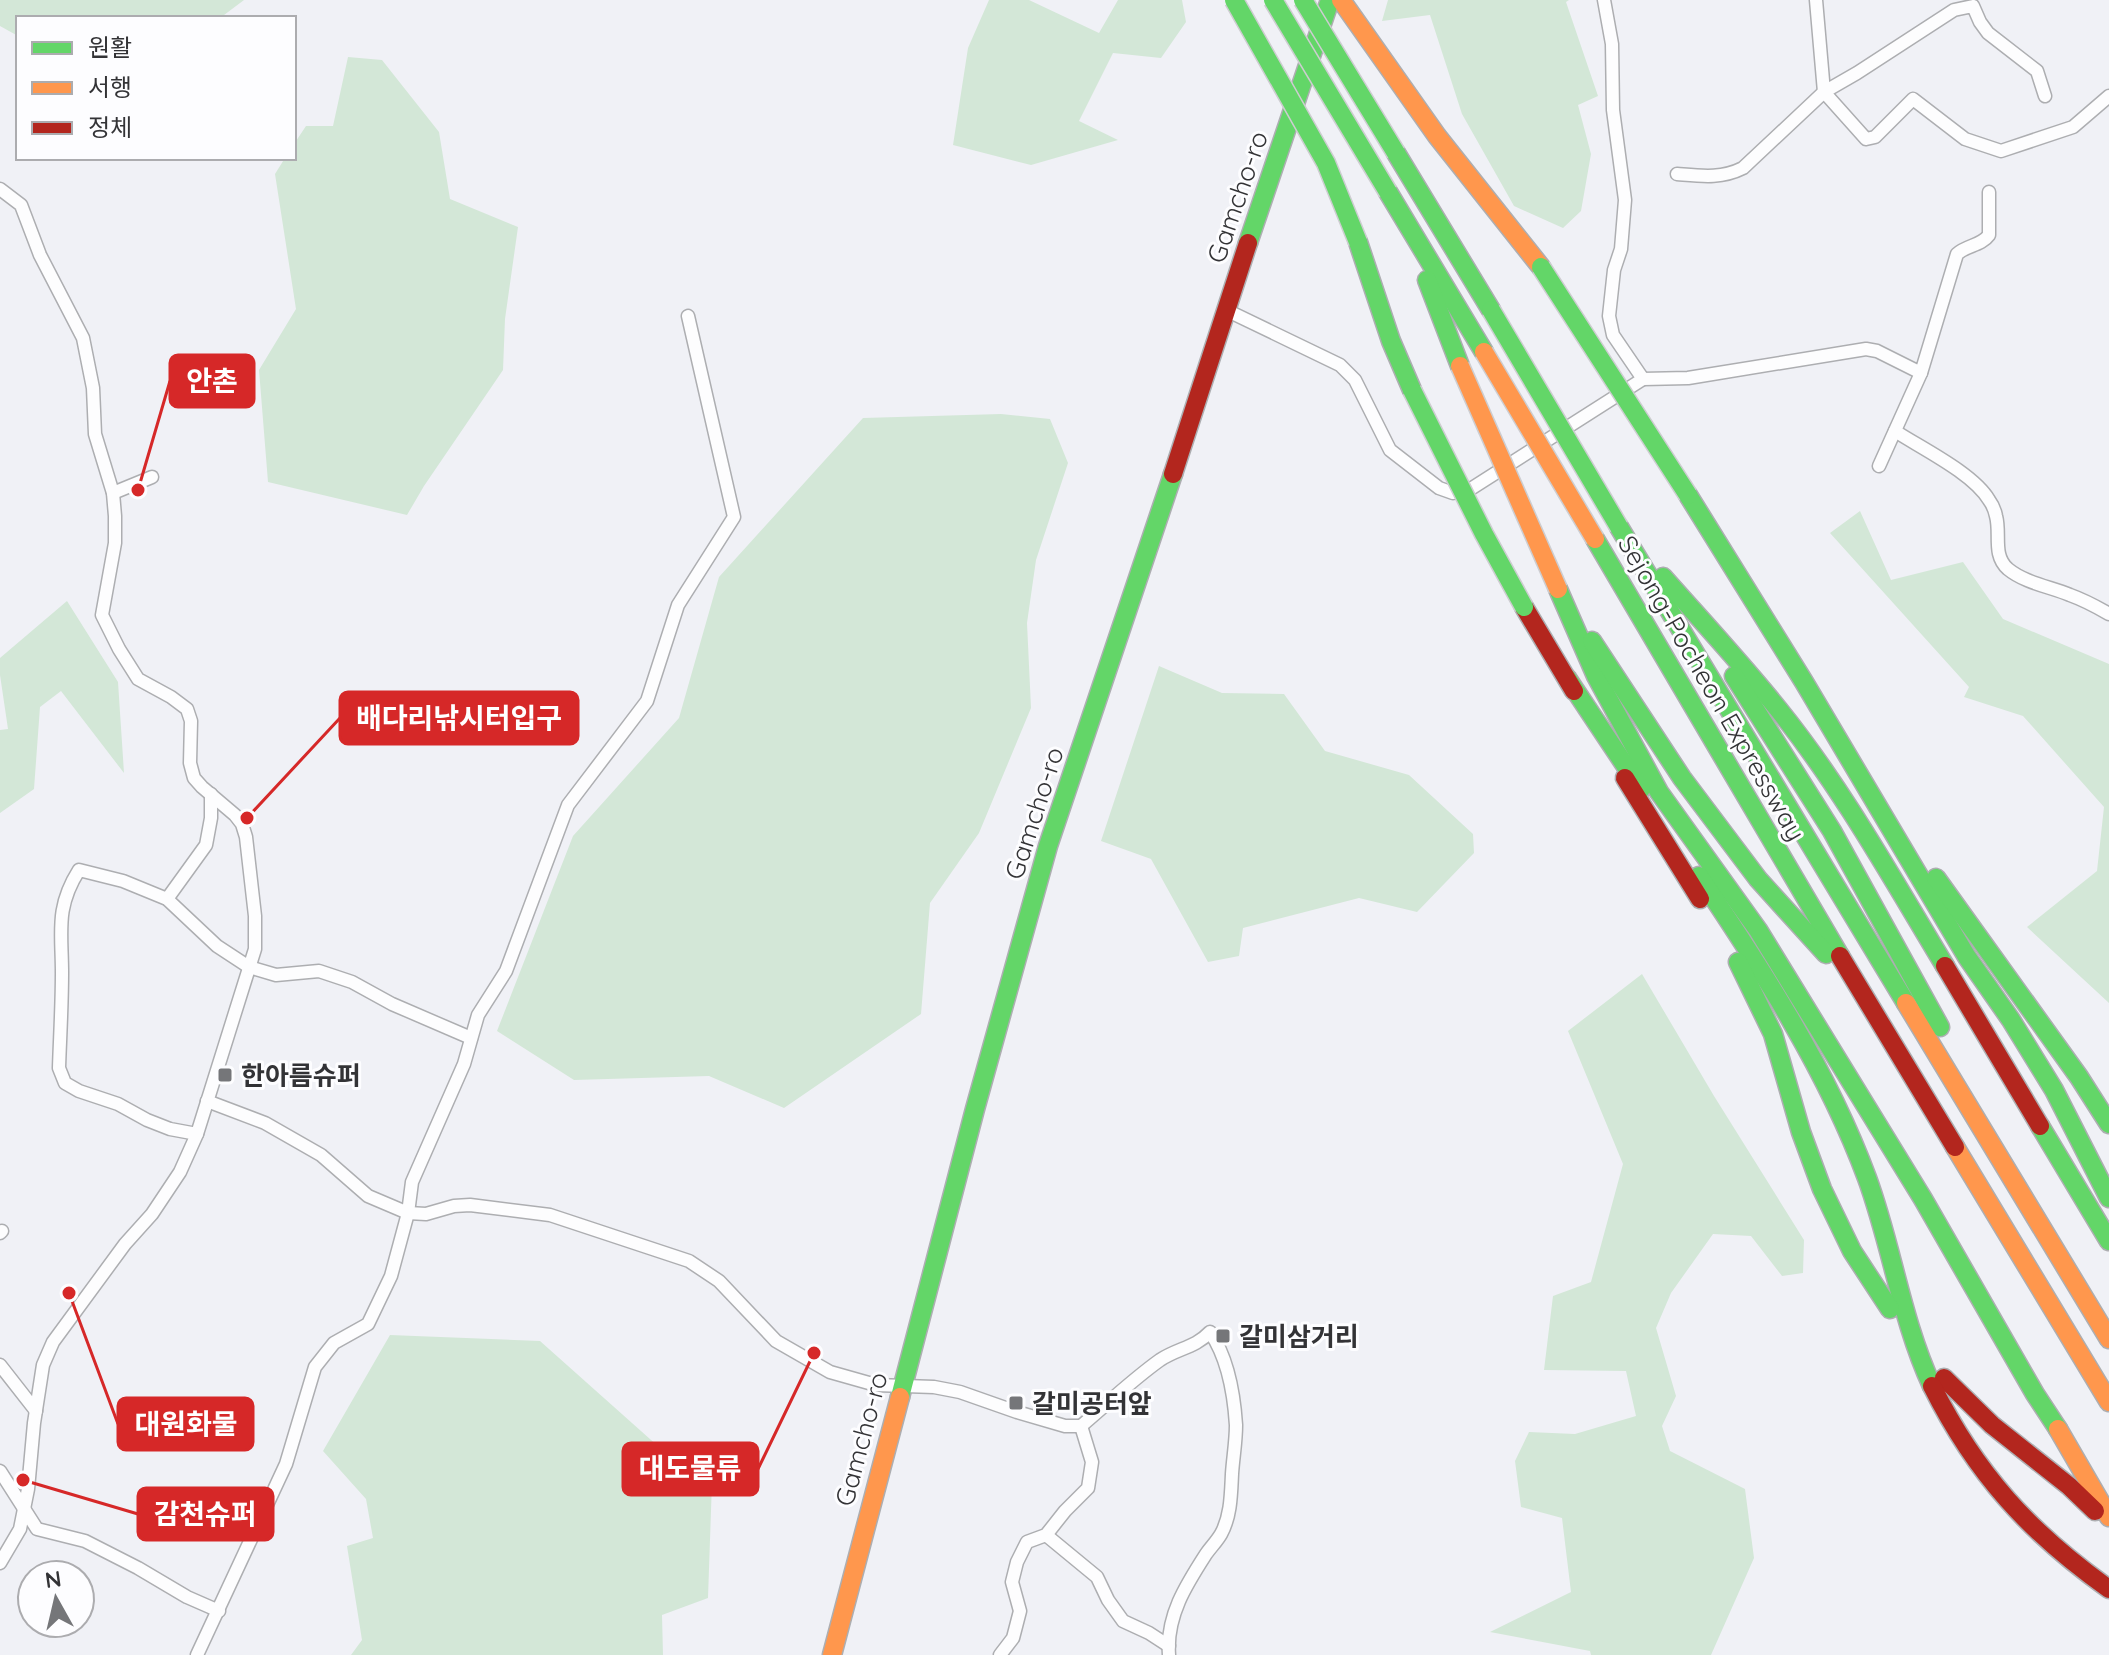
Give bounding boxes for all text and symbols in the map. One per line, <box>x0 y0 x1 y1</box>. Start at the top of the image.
legend <box>16 16 296 160</box>
text: 원활 <box>88 32 132 62</box>
text: 서행 <box>88 72 132 102</box>
text: 정체 <box>88 112 132 142</box>
street label: Gamcho-ro <box>1199 127 1275 267</box>
callout: 안촌 <box>170 355 254 407</box>
text: 안촌 <box>186 363 238 398</box>
street label: Sejong-Pocheon Expressway <box>1611 530 1813 846</box>
callout: 배다리낚시터입구 <box>340 692 578 744</box>
text: 배다리낚시터입구 <box>356 700 562 735</box>
street label: Gamcho-ro <box>997 743 1071 883</box>
place label: 한아름슈퍼 <box>241 1059 361 1092</box>
marker: 한아름슈퍼 <box>216 1066 234 1084</box>
place label: 갈미삼거리 <box>1239 1320 1359 1353</box>
marker: 갈미삼거리 <box>1214 1327 1232 1345</box>
street label: Gamcho-ro <box>827 1369 895 1509</box>
place label: 갈미공터앞 <box>1032 1387 1152 1420</box>
marker: 갈미공터앞 <box>1007 1394 1025 1412</box>
callout: 대원화물 <box>118 1398 253 1450</box>
text: 대원화물 <box>134 1406 238 1441</box>
callout: 대도물류 <box>623 1443 758 1495</box>
text: 대도물류 <box>638 1450 742 1485</box>
callout: 감천슈퍼 <box>138 1488 273 1540</box>
text: 감천슈퍼 <box>153 1496 257 1531</box>
north arrow <box>16 1559 96 1639</box>
text: N <box>43 1564 63 1594</box>

